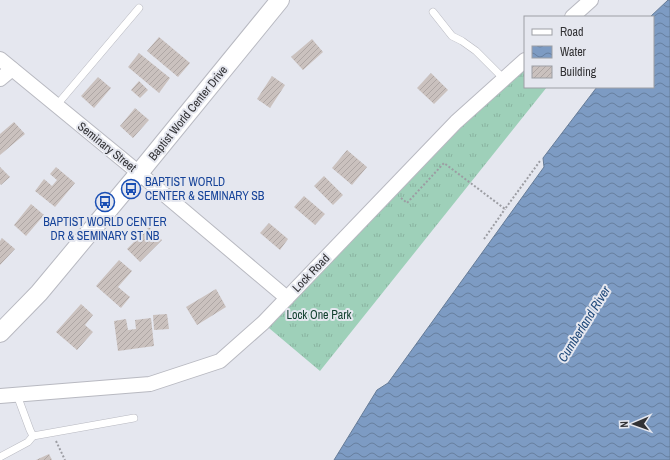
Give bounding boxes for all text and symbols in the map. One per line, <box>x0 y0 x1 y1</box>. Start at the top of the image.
legend <box>524 16 654 88</box>
text: Road <box>560 24 584 40</box>
text: Water <box>560 44 587 60</box>
street label: Baptist World Center Drive <box>145 62 231 164</box>
text: Building <box>560 64 597 80</box>
street label: Seminary Street <box>74 118 140 176</box>
place label: BAPTIST WORLD CENTER & SEMINARY SB <box>145 174 265 204</box>
bus stop icon: BAPTIST WORLD CENTER & SEMINARY SB <box>120 178 142 200</box>
bus stop icon: BAPTIST WORLD CENTER DR & SEMINARY ST NB <box>94 191 116 213</box>
place label: BAPTIST WORLD CENTER DR & SEMINARY ST NB <box>43 214 167 244</box>
street label: Lock Road <box>289 251 333 295</box>
water label: Cumberland River <box>554 282 614 365</box>
park label: Lock One Park <box>286 307 352 323</box>
north arrow <box>614 404 654 444</box>
text: N <box>617 421 631 428</box>

